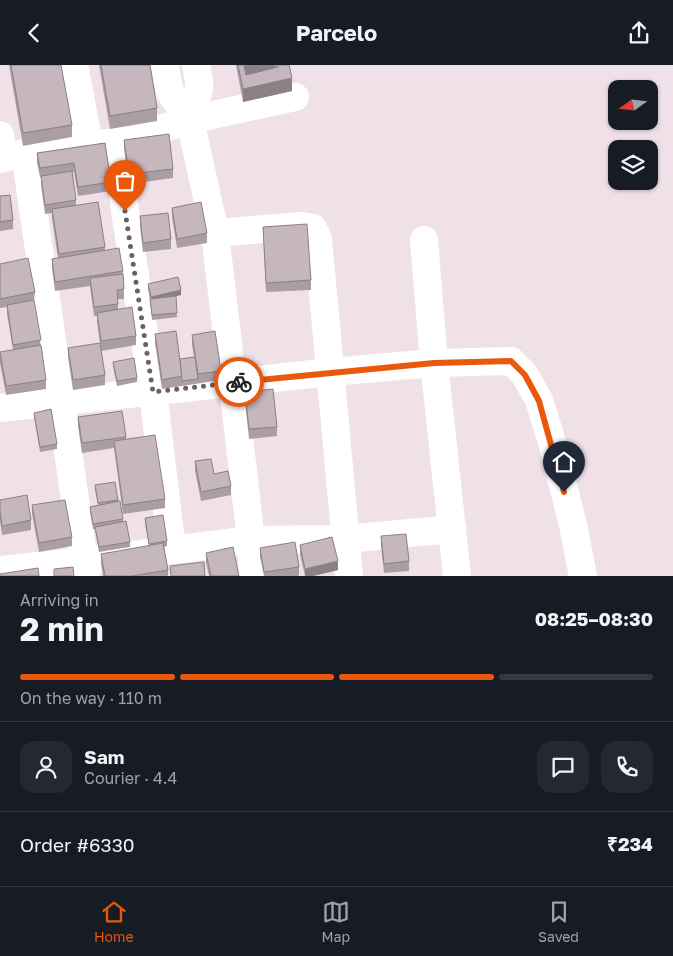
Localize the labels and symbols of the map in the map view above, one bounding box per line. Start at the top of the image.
north arrow [608,80,658,130]
pin [104,160,146,211]
courier [214,357,264,407]
pin [543,441,585,492]

